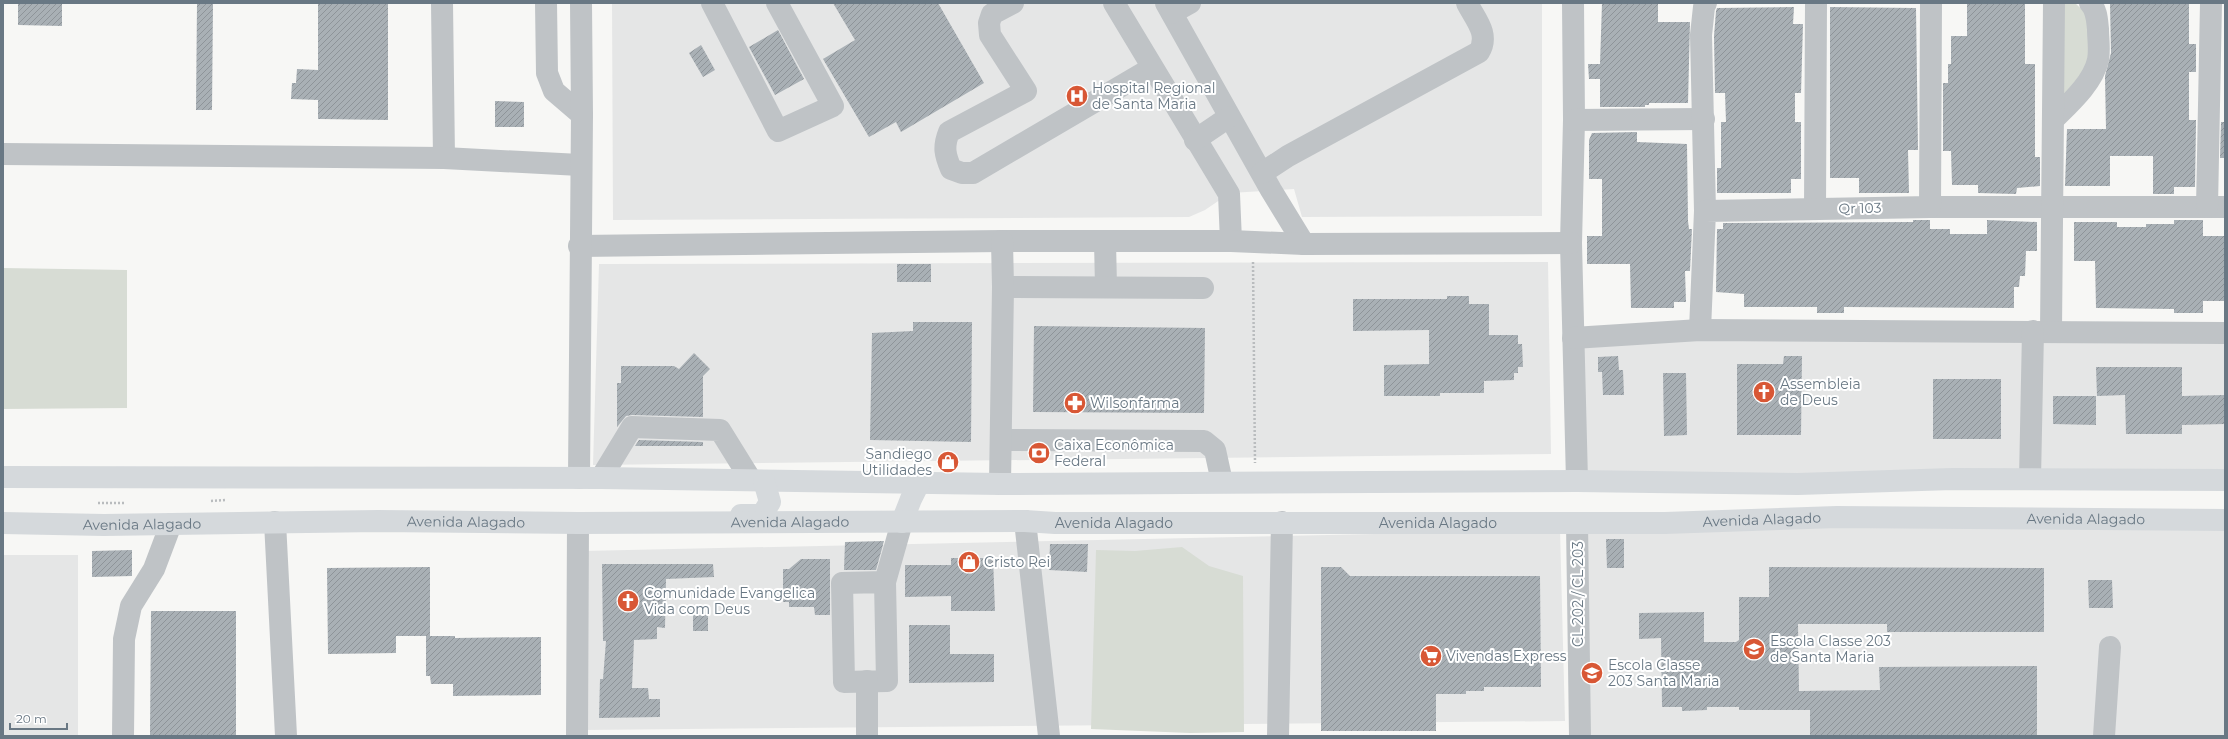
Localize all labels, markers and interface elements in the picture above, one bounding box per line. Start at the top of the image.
place label: Hospital Regional de Santa Maria [1092,79,1215,113]
hospital icon: Hospital Regional de Santa Maria [1064,83,1090,109]
street label: Qr 103 [1838,199,1882,217]
place label: Assembleia de Deus [1780,375,1861,409]
church icon: Assembleia de Deus [1751,379,1777,405]
pharmacy icon: Wilsonfarma [1062,390,1088,416]
place label: Wilsonfarma [1090,394,1179,412]
place label: Caixa Econômica Federal [1054,436,1174,470]
bank icon: Caixa Econômica Federal [1026,440,1052,466]
place label: Sandiego Utilidades [861,445,932,479]
shop icon: Sandiego Utilidades [935,449,961,475]
street label: Avenida Alagado [1702,509,1822,531]
street label: Avenida Alagado [2026,509,2145,528]
street label: Avenida Alagado [407,512,525,531]
street label: Avenida Alagado [731,513,849,531]
street label: Avenida Alagado [1055,514,1173,532]
street label: Avenida Alagado [1379,514,1497,532]
street label: Avenida Alagado [83,515,202,534]
street label: CL 202 / CL 203 [1569,541,1587,647]
shop icon: Cristo Rei [956,549,982,575]
place label: Cristo Rei [984,553,1050,571]
place label: Comunidade Evangelica Vida com Deus [644,584,815,618]
church icon: Comunidade Evangelica Vida com Deus [615,588,641,614]
place label: Escola Classe 203 de Santa Maria [1770,632,1891,666]
school or university icon: Escola Classe 203 de Santa Maria [1741,636,1767,662]
supermarket icon: Vivendas Express [1418,643,1444,669]
place label: Vivendas Express [1446,647,1567,665]
place label: Escola Classe 203 Santa Maria [1608,656,1719,690]
school or university icon: Escola Classe 203 Santa Maria [1579,660,1605,686]
scale bar [10,705,67,731]
text: 20 m [16,711,47,726]

